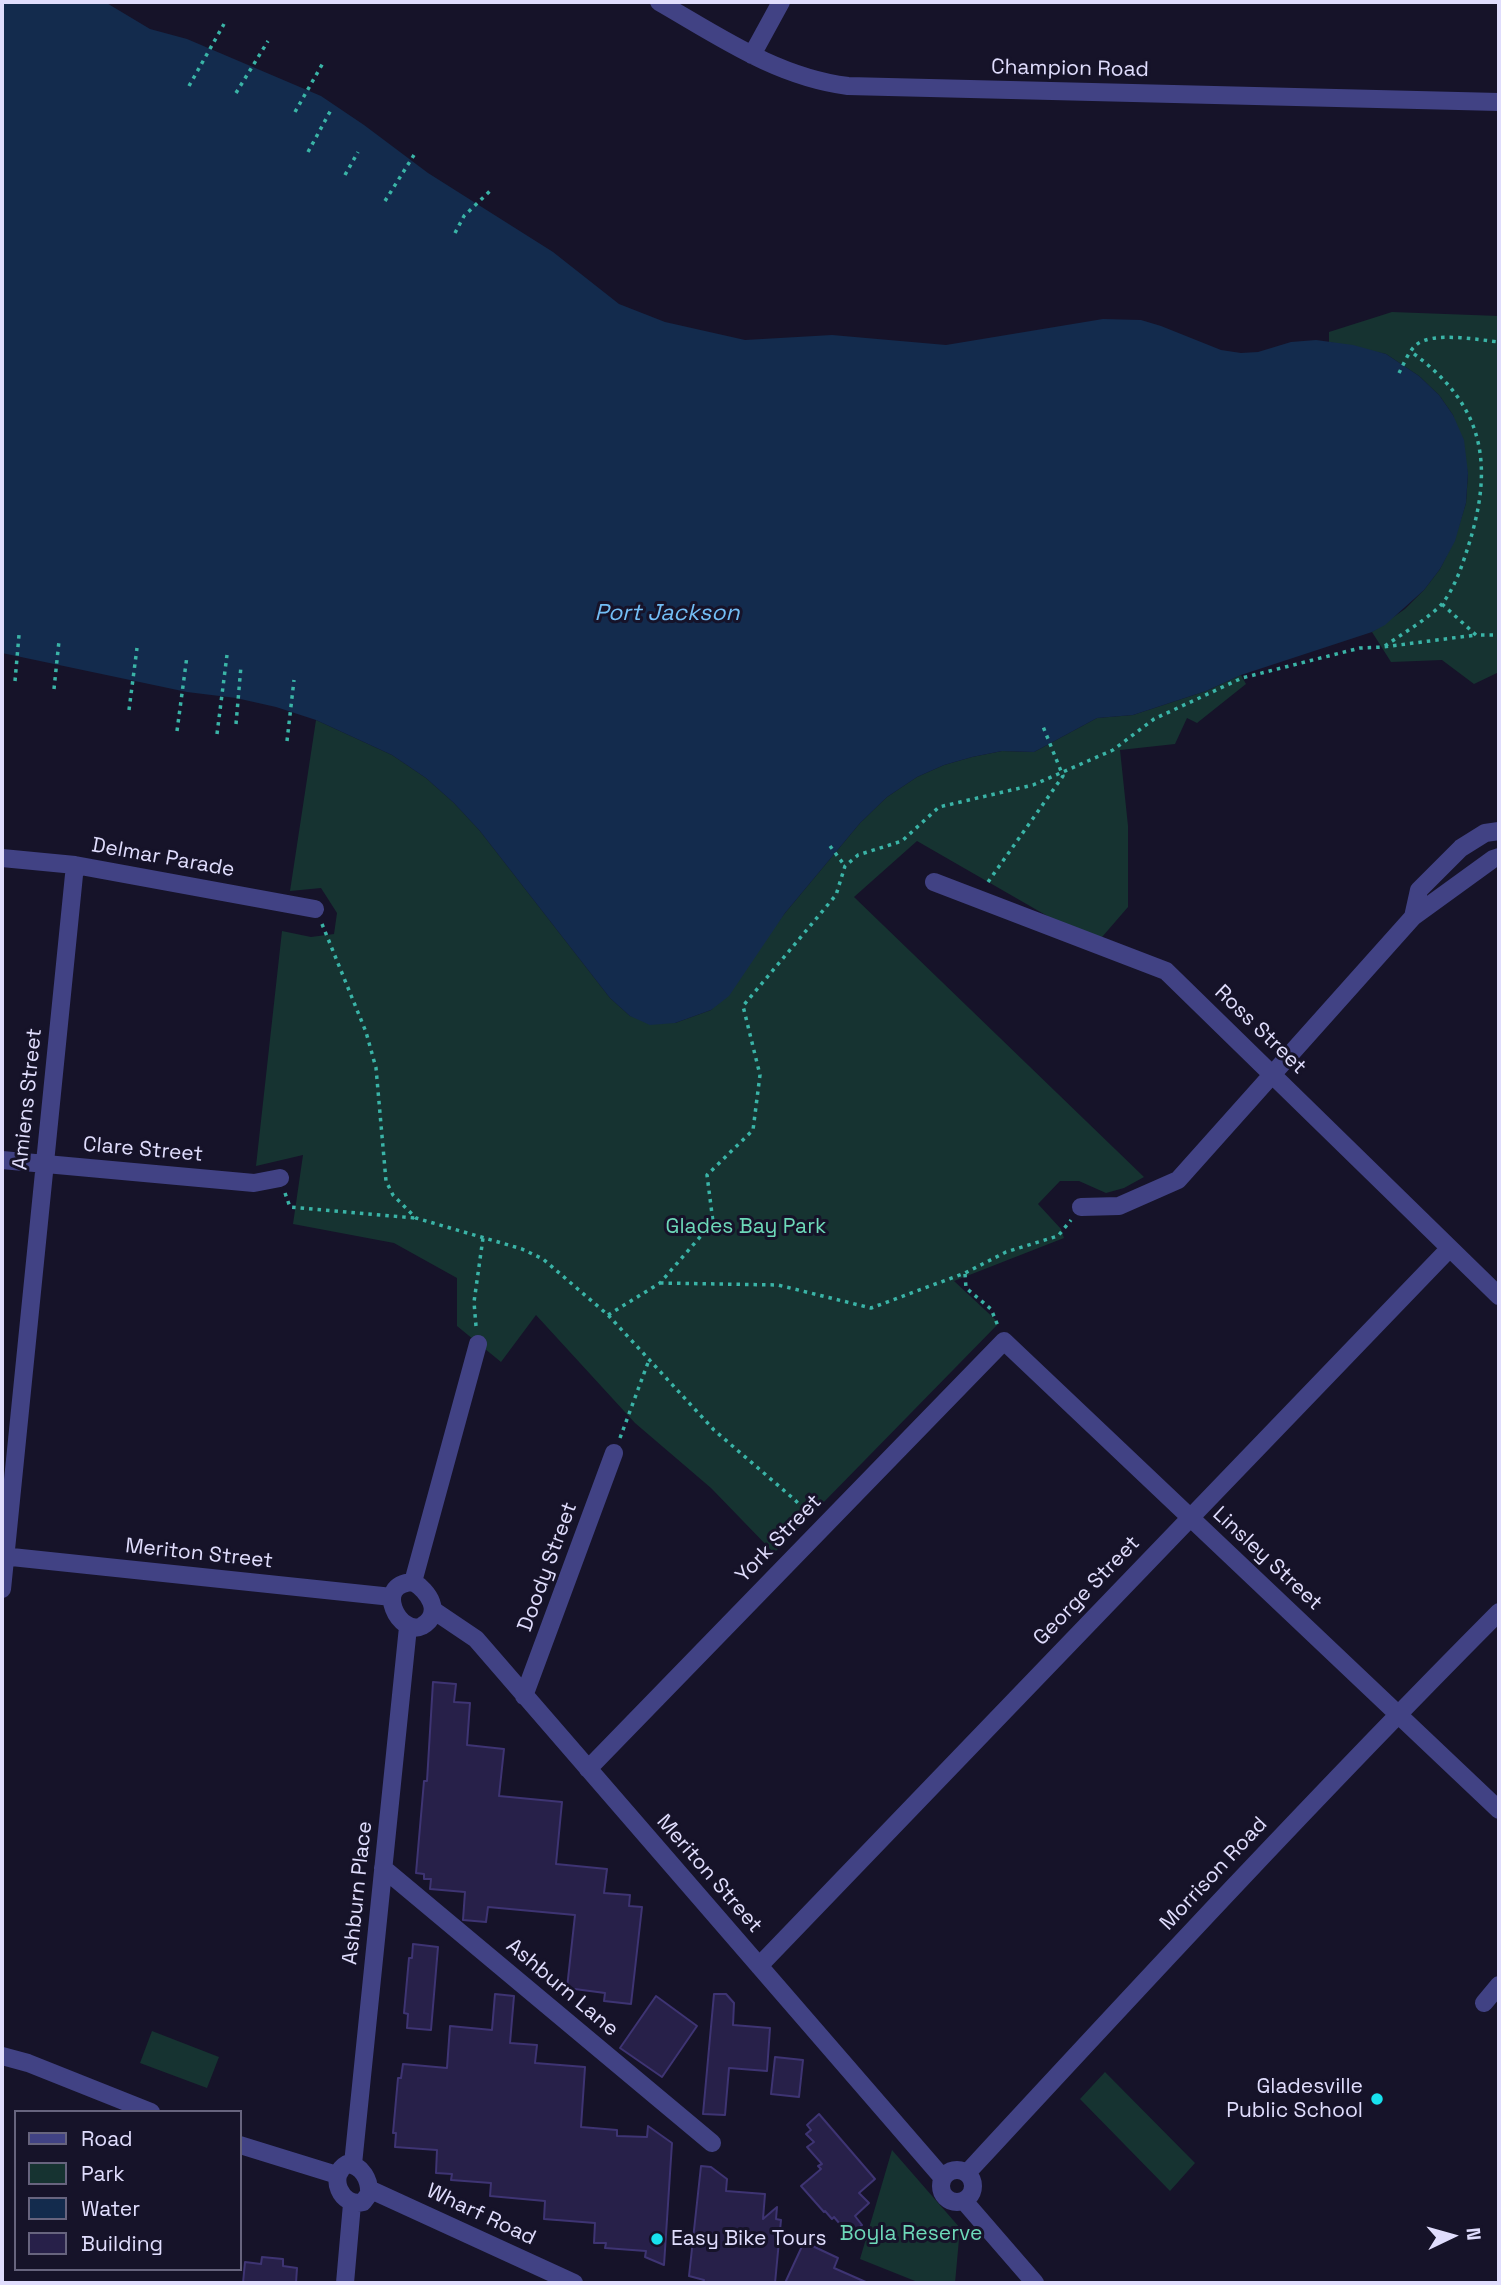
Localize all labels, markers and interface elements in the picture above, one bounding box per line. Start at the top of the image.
street label: Champion Road [991,55,1149,83]
water label: Port Jackson [594,600,740,628]
street label: Delmar Parade [90,833,236,883]
street label: Ross Street [1209,980,1311,1080]
street label: Amiens Street [8,1027,48,1171]
street label: Clare Street [82,1132,204,1168]
park label: Glades Bay Park [666,1214,826,1240]
street label: York Street [731,1490,827,1588]
street label: Doody Street [513,1499,583,1635]
street label: Linsley Street [1207,1502,1327,1616]
street label: George Street [1029,1531,1145,1651]
street label: Meriton Street [124,1534,274,1574]
street label: Meriton Street [651,1810,767,1938]
street label: Morrison Road [1155,1812,1273,1936]
street label: Ashburn Place [338,1820,378,1966]
street label: Ashburn Lane [501,1934,623,2042]
place label: Gladesville Public School [1226,2074,1363,2124]
marker: Gladesville Public School [1369,2091,1385,2107]
legend [14,2110,242,2271]
text: Road [81,2125,133,2152]
text: Park [81,2160,125,2187]
street label: Wharf Road [422,2179,540,2251]
text: Water [81,2195,140,2222]
north arrow [1417,2201,1487,2271]
park label: Boyla Reserve [840,2221,982,2247]
place label: Easy Bike Tours [671,2226,827,2252]
text: N [1460,2227,1486,2242]
text: Building [81,2230,163,2257]
marker: Easy Bike Tours [649,2231,665,2247]

